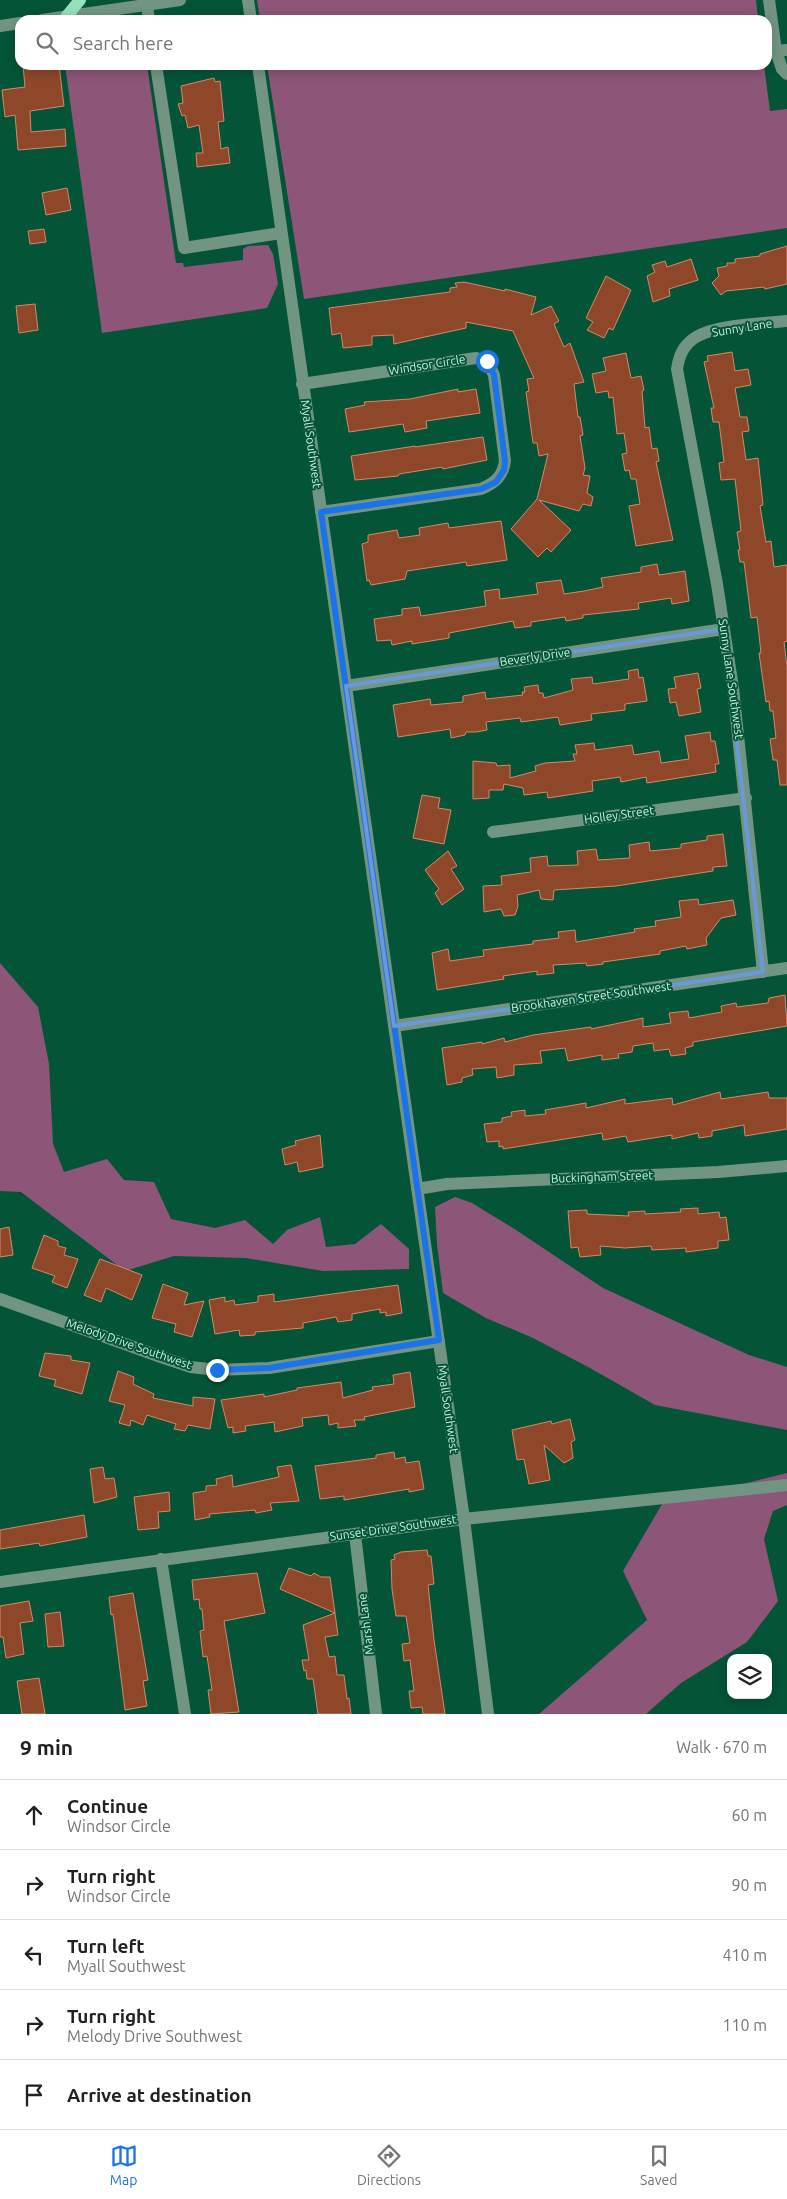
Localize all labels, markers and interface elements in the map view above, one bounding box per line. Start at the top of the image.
search box [15,15,772,70]
icon: search [33,29,61,57]
text: Search here [73,32,173,54]
street label: Sunny Lane [711,316,773,339]
route start [476,350,499,373]
street label: Windsor Circle [387,352,466,377]
street label: Myall Southwest [299,399,324,489]
street label: Sunny Lane Southwest [717,618,746,740]
street label: Beverly Drive [499,645,571,668]
street label: Holley Street [583,803,655,826]
street label: Brookhaven Street Southwest [510,979,672,1014]
street label: Buckingham Street [551,1168,654,1185]
street label: Melody Drive Southwest [65,1316,194,1371]
route end [206,1359,229,1382]
street label: Myall Southwest [436,1364,461,1454]
street label: Sunset Drive Southwest [329,1512,457,1543]
street label: Marsh Lane [355,1593,376,1655]
map controls [727,1654,772,1699]
button: layers [727,1654,772,1699]
text: 9 min [20,1735,73,1759]
text: Walk · 670 m [676,1738,767,1756]
text: Continue [67,1795,148,1817]
icon: ahead [20,1801,48,1829]
text: 60 m [731,1806,767,1824]
text: Windsor Circle [67,1817,171,1835]
text: Turn right [67,1865,155,1887]
icon: right [20,1871,48,1899]
text: 90 m [731,1876,767,1894]
text: Windsor Circle [67,1887,171,1905]
text: Turn left [67,1935,145,1957]
icon: left [20,1941,48,1969]
text: 410 m [722,1946,767,1964]
text: Myall Southwest [67,1957,186,1975]
text: Turn right [67,2005,155,2027]
icon: right [20,2011,48,2039]
text: 110 m [722,2016,767,2034]
text: Melody Drive Southwest [67,2027,242,2045]
icon: arrive [20,2081,48,2109]
text: Arrive at destination [67,2084,252,2106]
tab: Map [110,2142,138,2188]
tab: Directions [357,2142,421,2188]
tab: Saved [640,2142,677,2188]

